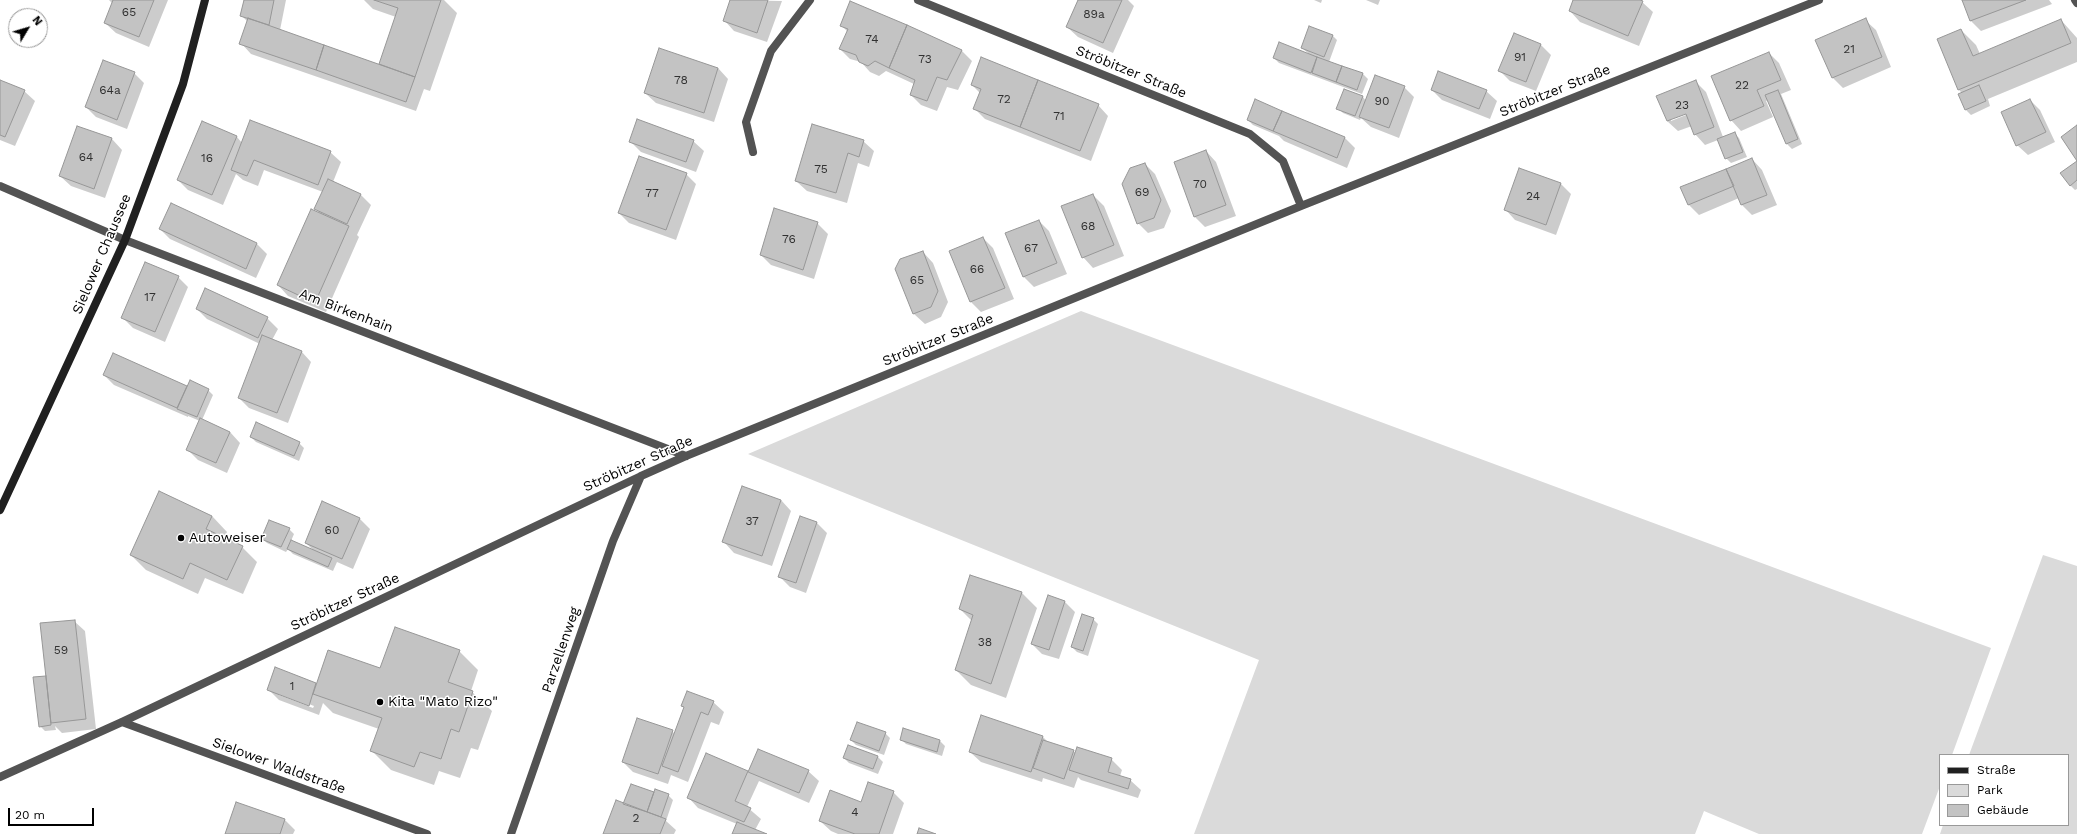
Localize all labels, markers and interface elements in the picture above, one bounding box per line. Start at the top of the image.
house number: 65 [122,5,136,19]
house number: 89a [1083,7,1105,21]
north arrow [8,8,48,48]
text: N [29,14,45,28]
house number: 74 [865,32,879,46]
street label: Ströbitzer Straße [1073,42,1189,102]
house number: 21 [1843,42,1855,56]
house number: 91 [1514,50,1526,64]
house number: 73 [918,52,932,66]
street label: Ströbitzer Straße [1497,61,1613,121]
house number: 78 [674,73,688,87]
house number: 22 [1735,78,1749,92]
house number: 64a [99,83,121,97]
house number: 72 [997,92,1011,106]
house number: 90 [1375,94,1389,108]
house number: 23 [1675,98,1689,112]
house number: 71 [1053,109,1065,123]
house number: 64 [79,150,93,164]
house number: 16 [201,151,213,165]
house number: 75 [814,162,828,176]
house number: 70 [1193,177,1207,191]
house number: 69 [1135,185,1149,199]
house number: 77 [645,186,659,200]
house number: 24 [1526,189,1540,203]
street label: Sielower Chaussee [69,191,135,317]
house number: 68 [1081,219,1095,233]
house number: 76 [782,232,796,246]
house number: 67 [1024,241,1038,255]
house number: 66 [970,262,984,276]
house number: 65 [910,273,924,287]
street label: Am Birkenhain [297,285,395,337]
house number: 17 [144,290,156,304]
street label: Ströbitzer Straße [880,310,996,370]
street label: Ströbitzer Straße [581,432,695,496]
house number: 37 [745,514,759,528]
house number: 60 [325,523,339,537]
place label: Autoweiser [189,530,265,546]
marker: Autoweiser [176,533,186,543]
street label: Ströbitzer Straße [288,569,402,635]
street label: Parzellenweg [538,605,584,695]
house number: 38 [978,635,992,649]
house number: 59 [54,643,68,657]
house number: 1 [290,679,294,693]
place label: Kita "Mato Rizo" [388,694,498,710]
marker: Kita "Mato Rizo" [375,697,385,707]
street label: Sielower Waldstraße [210,734,348,798]
legend [1939,754,2069,826]
text: Straße [1977,763,2016,777]
text: Park [1977,783,2003,797]
scale bar [10,800,96,826]
text: Gebäude [1977,803,2029,817]
house number: 4 [851,805,859,819]
text: 20 m [15,808,45,822]
house number: 2 [633,811,639,825]

